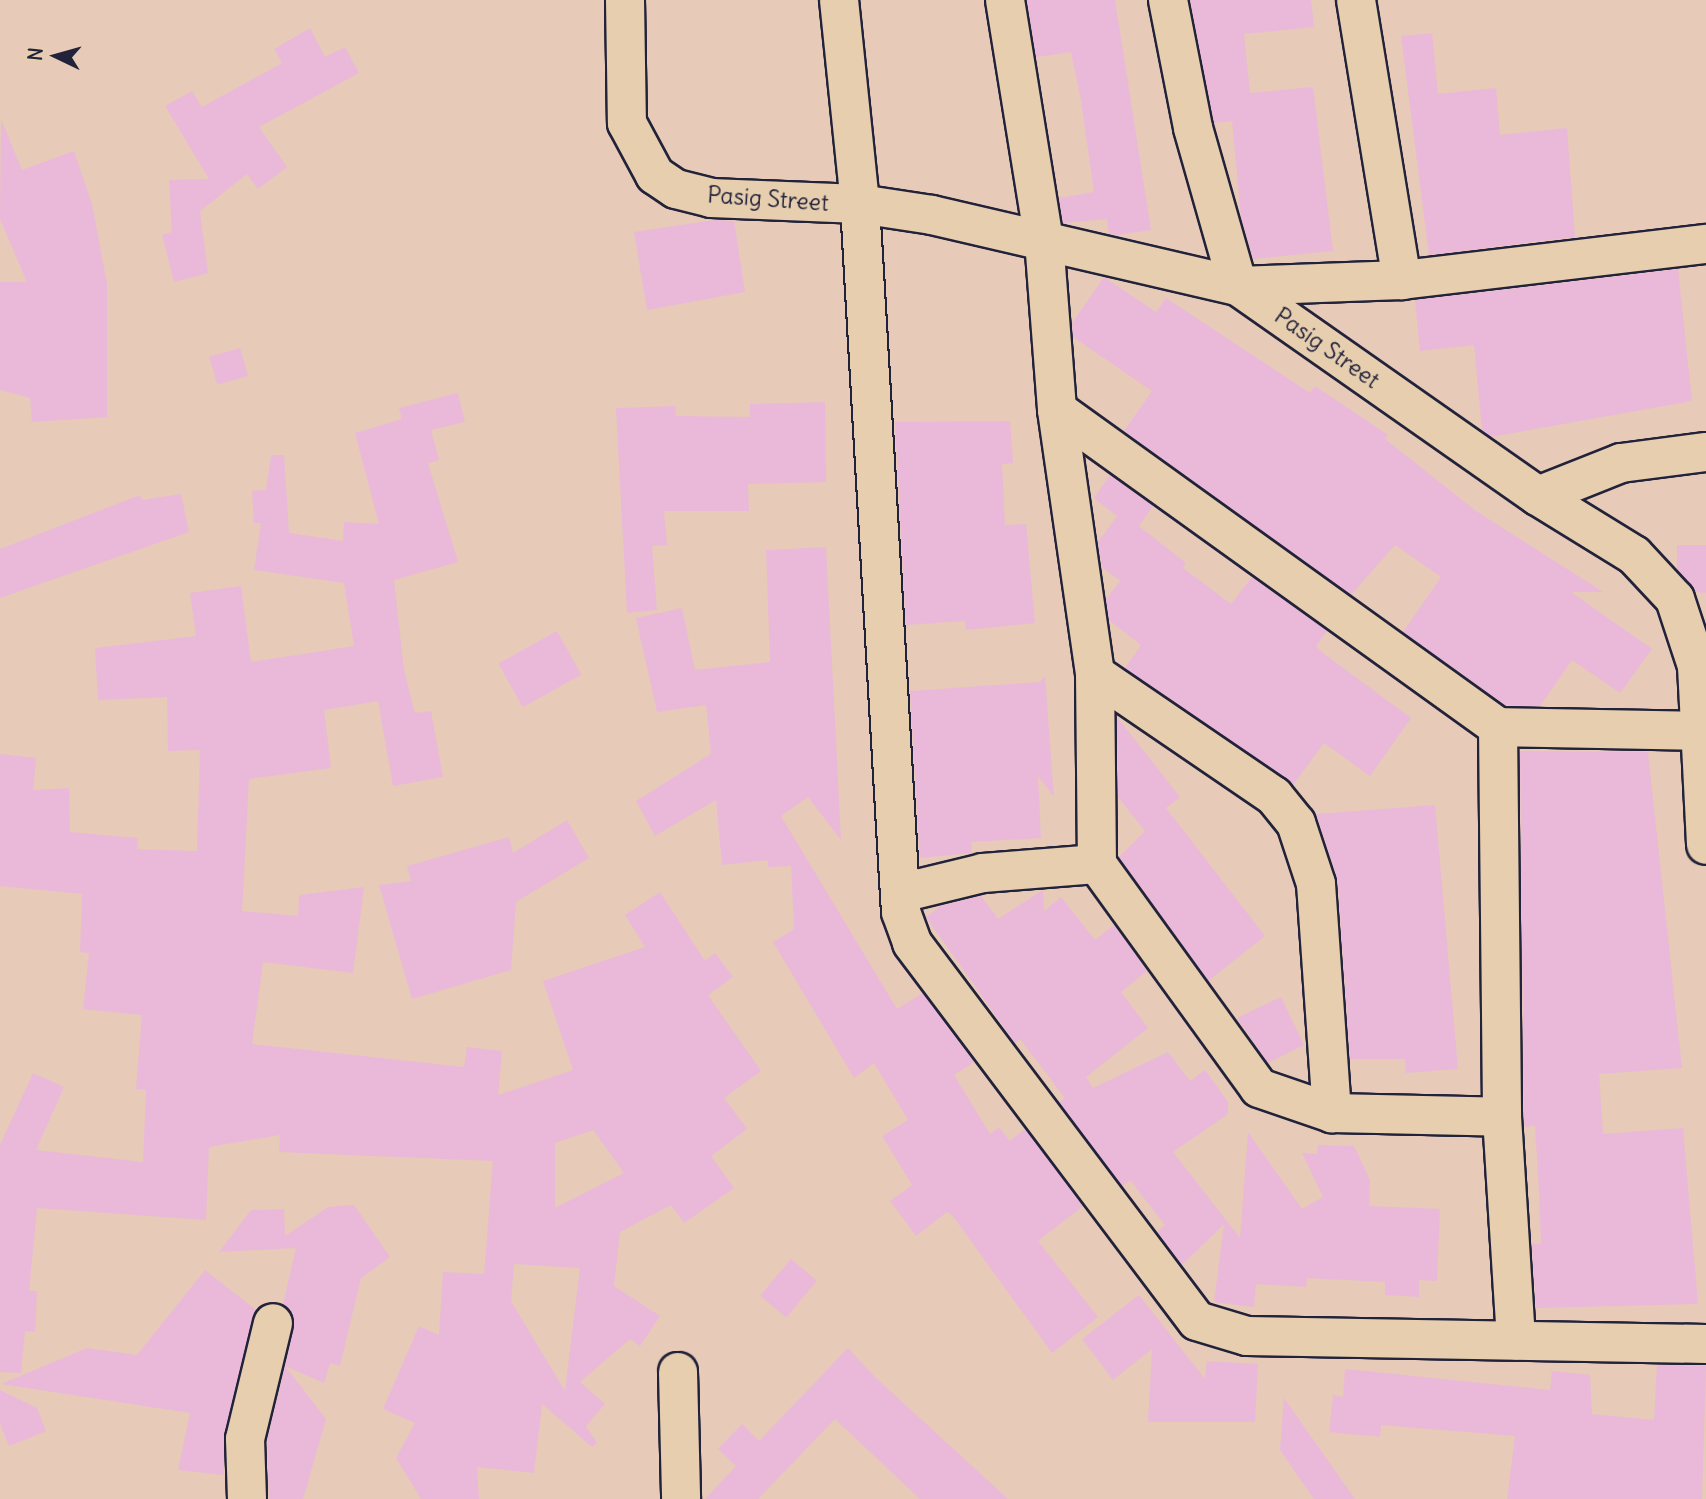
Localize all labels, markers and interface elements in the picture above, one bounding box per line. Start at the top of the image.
north arrow [21,21,91,91]
text: N [23,47,48,62]
street label: Pasig Street [706,181,830,217]
street label: Pasig Street [1269,302,1385,394]

